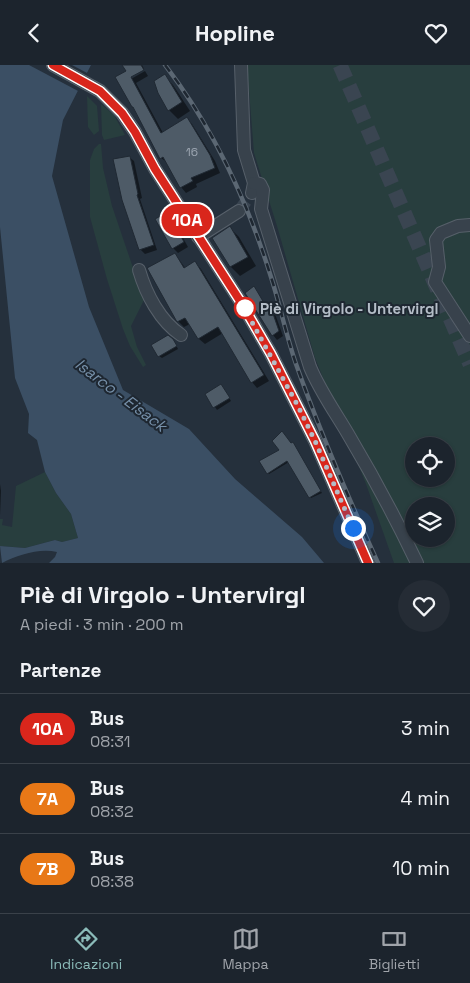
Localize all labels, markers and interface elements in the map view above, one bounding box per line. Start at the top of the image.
icon: back [20,19,48,47]
text: Hopline [195,19,275,47]
icon: heart [422,19,450,47]
house number: 16 [186,144,198,160]
line badge: 10A [158,204,216,236]
text: 10A [171,208,203,231]
marker: Piè di Virgolo - Untervirgl [234,297,256,319]
place label: Piè di Virgolo - Untervirgl [260,299,439,318]
water label: Isarco - Eisack [71,354,173,438]
map controls [405,437,455,547]
button: locate [405,437,455,487]
button: layers [405,497,455,547]
your location [341,516,366,541]
text: Piè di Virgolo - Untervirgl [20,579,306,610]
button: heart [398,580,450,632]
text: A piedi · 3 min · 200 m [20,614,184,635]
text: Partenze [20,658,101,683]
text: Bus [90,706,124,731]
text: 3 min [401,716,450,741]
text: 10A [32,717,63,740]
text: 08:31 [90,731,130,752]
text: Bus [90,776,124,801]
text: 4 min [401,786,450,811]
text: 7A [37,787,58,810]
text: 08:32 [90,801,134,822]
text: Bus [90,846,124,871]
text: 10 min [392,856,450,881]
text: 7B [37,857,58,880]
text: 08:38 [90,871,134,892]
tab: Indicazioni [50,925,122,973]
tab: Mappa [222,925,269,973]
tab: Biglietti [369,925,420,973]

